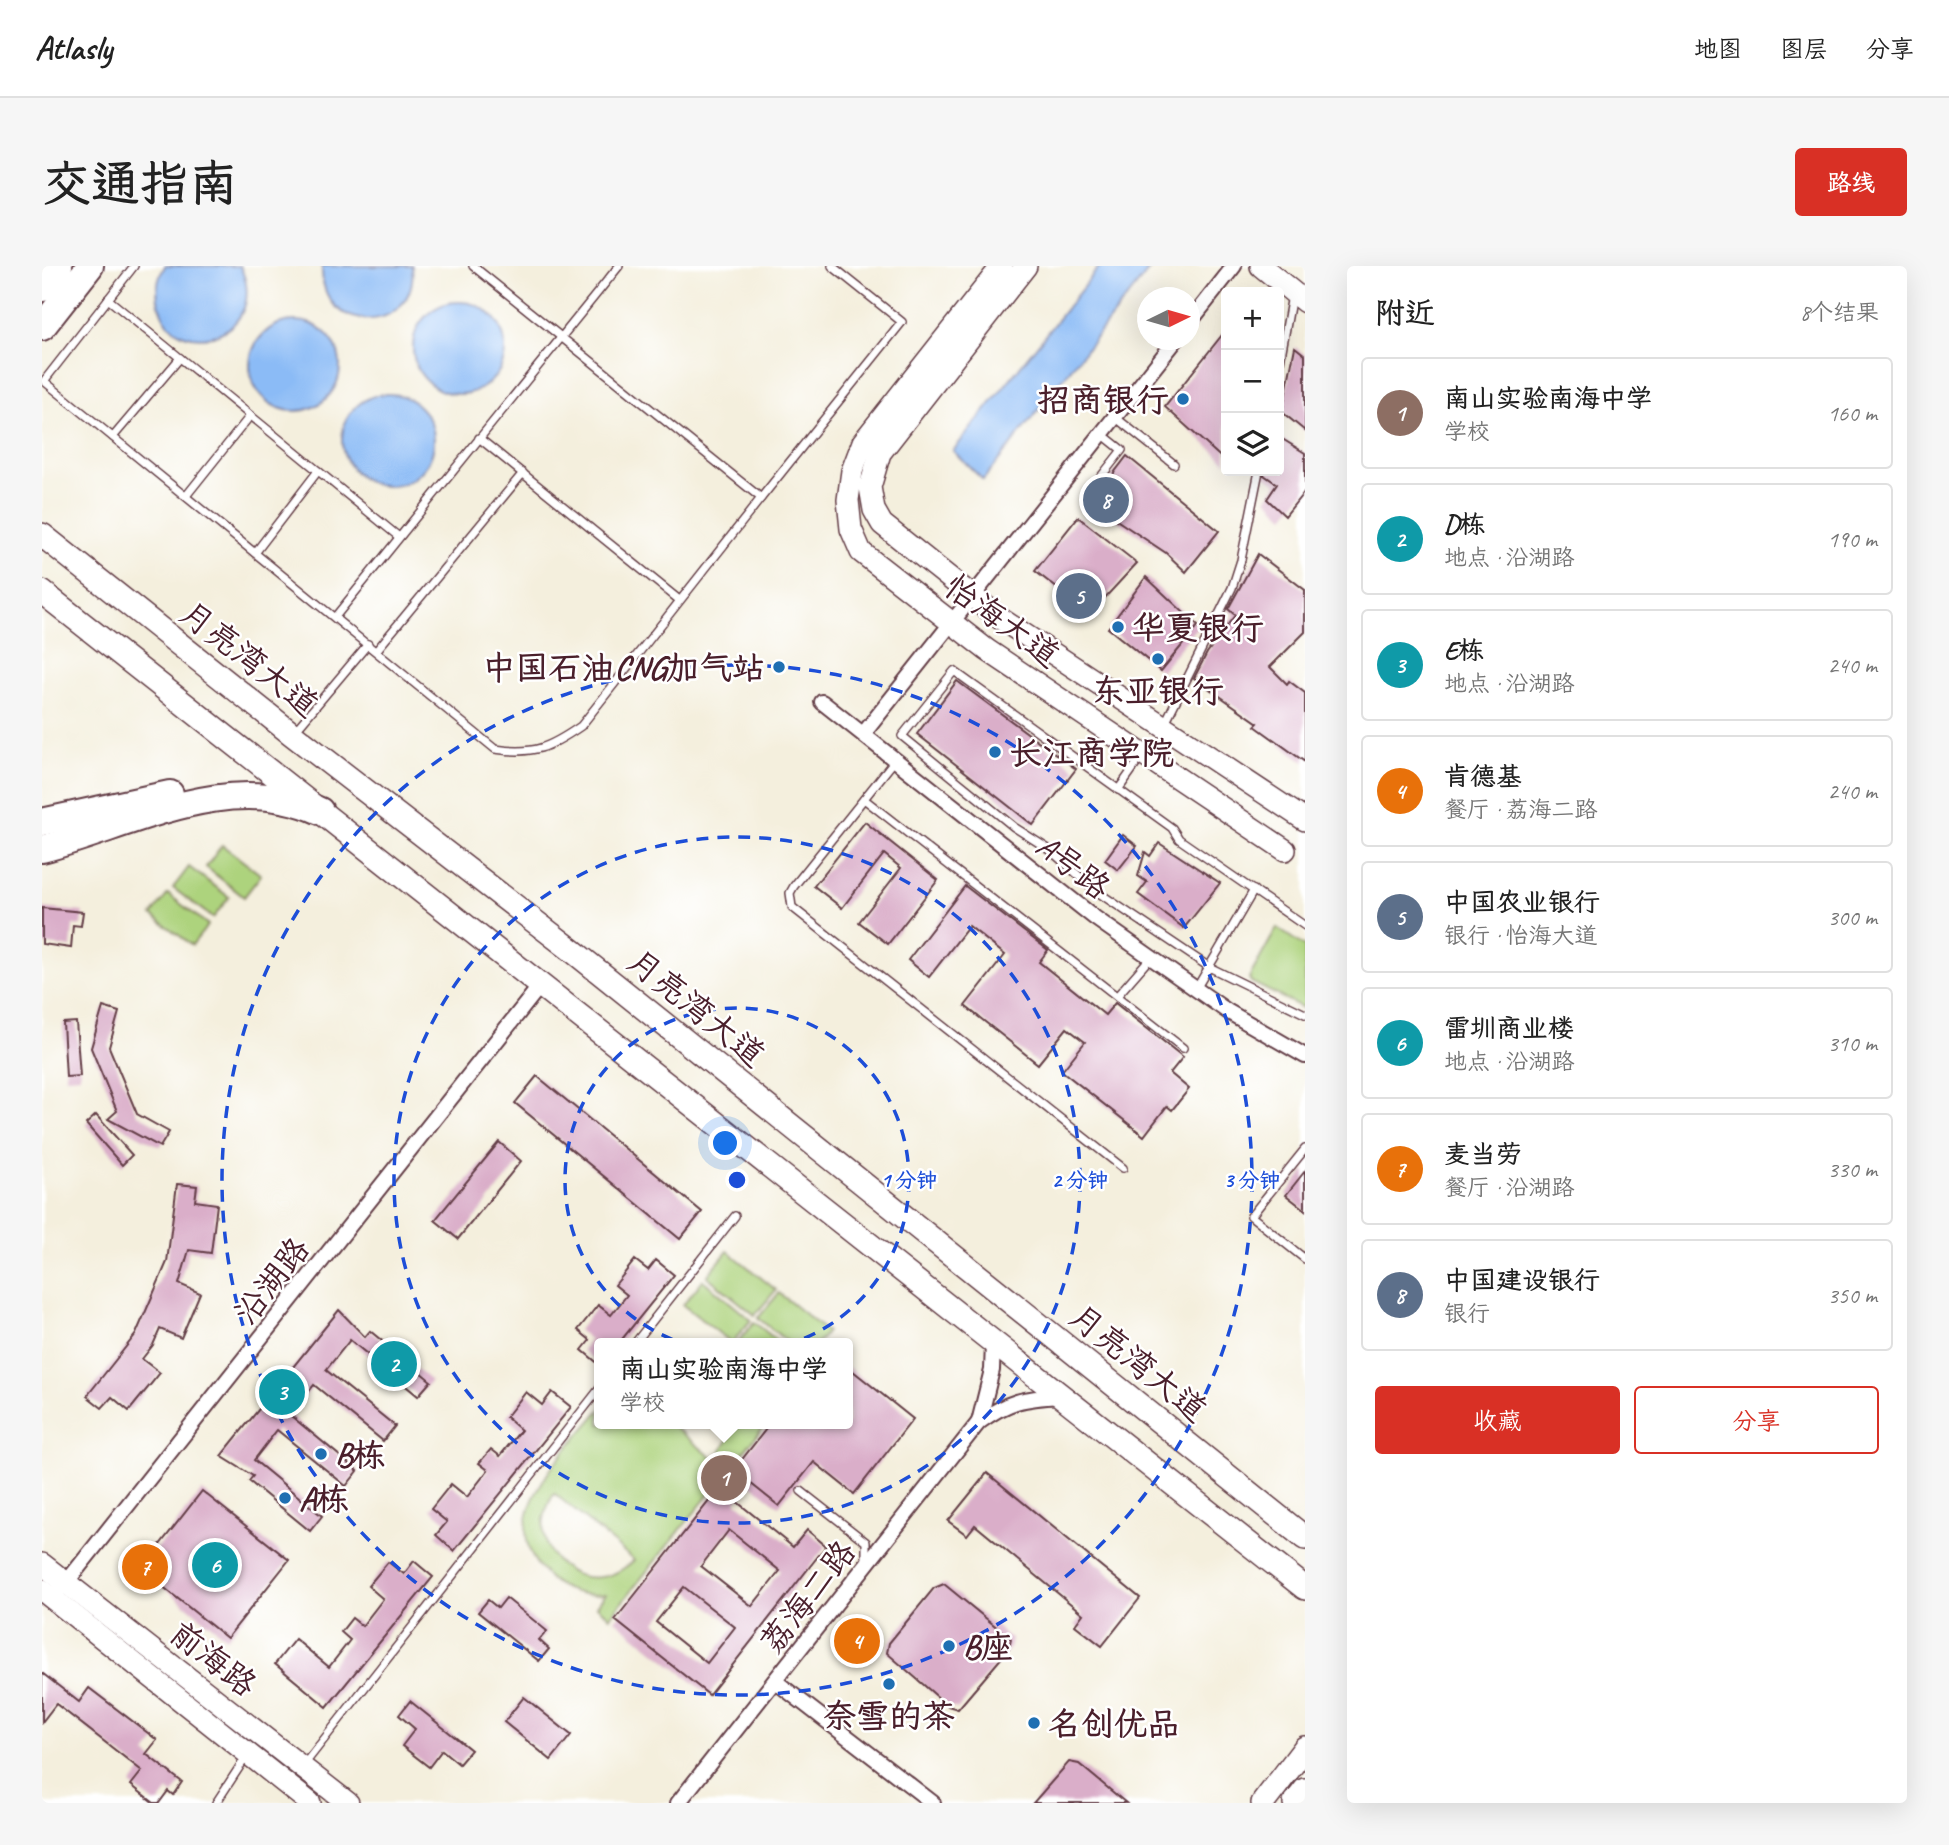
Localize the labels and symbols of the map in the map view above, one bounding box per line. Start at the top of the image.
north arrow [1137,287,1200,350]
place label: 招商银行 [1037,379,1169,421]
marker: 招商银行 [1175,391,1191,407]
pin: 8 [1083,474,1129,526]
street label: 怡海大道 [937,565,1068,677]
pin: 5 [1056,570,1102,622]
street label: 月亮湾大道 [171,591,327,726]
place label: 华夏银行 [1132,607,1264,649]
marker: 华夏银行 [1110,619,1126,635]
place label: 中国石油CNG加气站 [483,647,765,689]
marker: 东亚银行 [1150,651,1166,667]
marker: 中国石油CNG加气站 [771,659,787,675]
place label: 东亚银行 [1092,670,1224,712]
place label: 长江商学院 [1009,732,1174,774]
marker: 长江商学院 [987,744,1003,760]
street label: A号路 [1028,825,1119,909]
street label: 月亮湾大道 [619,940,774,1076]
your location [708,1126,742,1160]
text: 1 分钟 [881,1167,937,1193]
text: 2 分钟 [1052,1167,1108,1193]
text: 3 分钟 [1224,1167,1280,1193]
centre of rings [725,1168,749,1192]
street label: 沿湖路 [225,1229,319,1333]
street label: 月亮湾大道 [1061,1295,1216,1431]
pin: 2 [371,1338,417,1390]
pin: 3 [259,1366,305,1418]
place label: B栋 [335,1434,385,1476]
marker: B栋 [313,1446,329,1462]
pin: 1 [701,1452,747,1504]
place label: A栋 [299,1478,349,1520]
marker: A栋 [277,1490,293,1506]
street label: 荔海二路 [751,1532,865,1662]
pin: 6 [192,1539,238,1591]
pin: 7 [122,1541,168,1593]
street label: 前海路 [161,1612,265,1706]
pin: 4 [834,1615,880,1667]
place label: B座 [963,1626,1013,1668]
marker: B座 [941,1638,957,1654]
marker: 奈雪的茶 [881,1676,897,1692]
place label: 奈雪的茶 [823,1695,955,1737]
place label: 名创优品 [1048,1703,1180,1745]
marker: 名创优品 [1026,1715,1042,1731]

